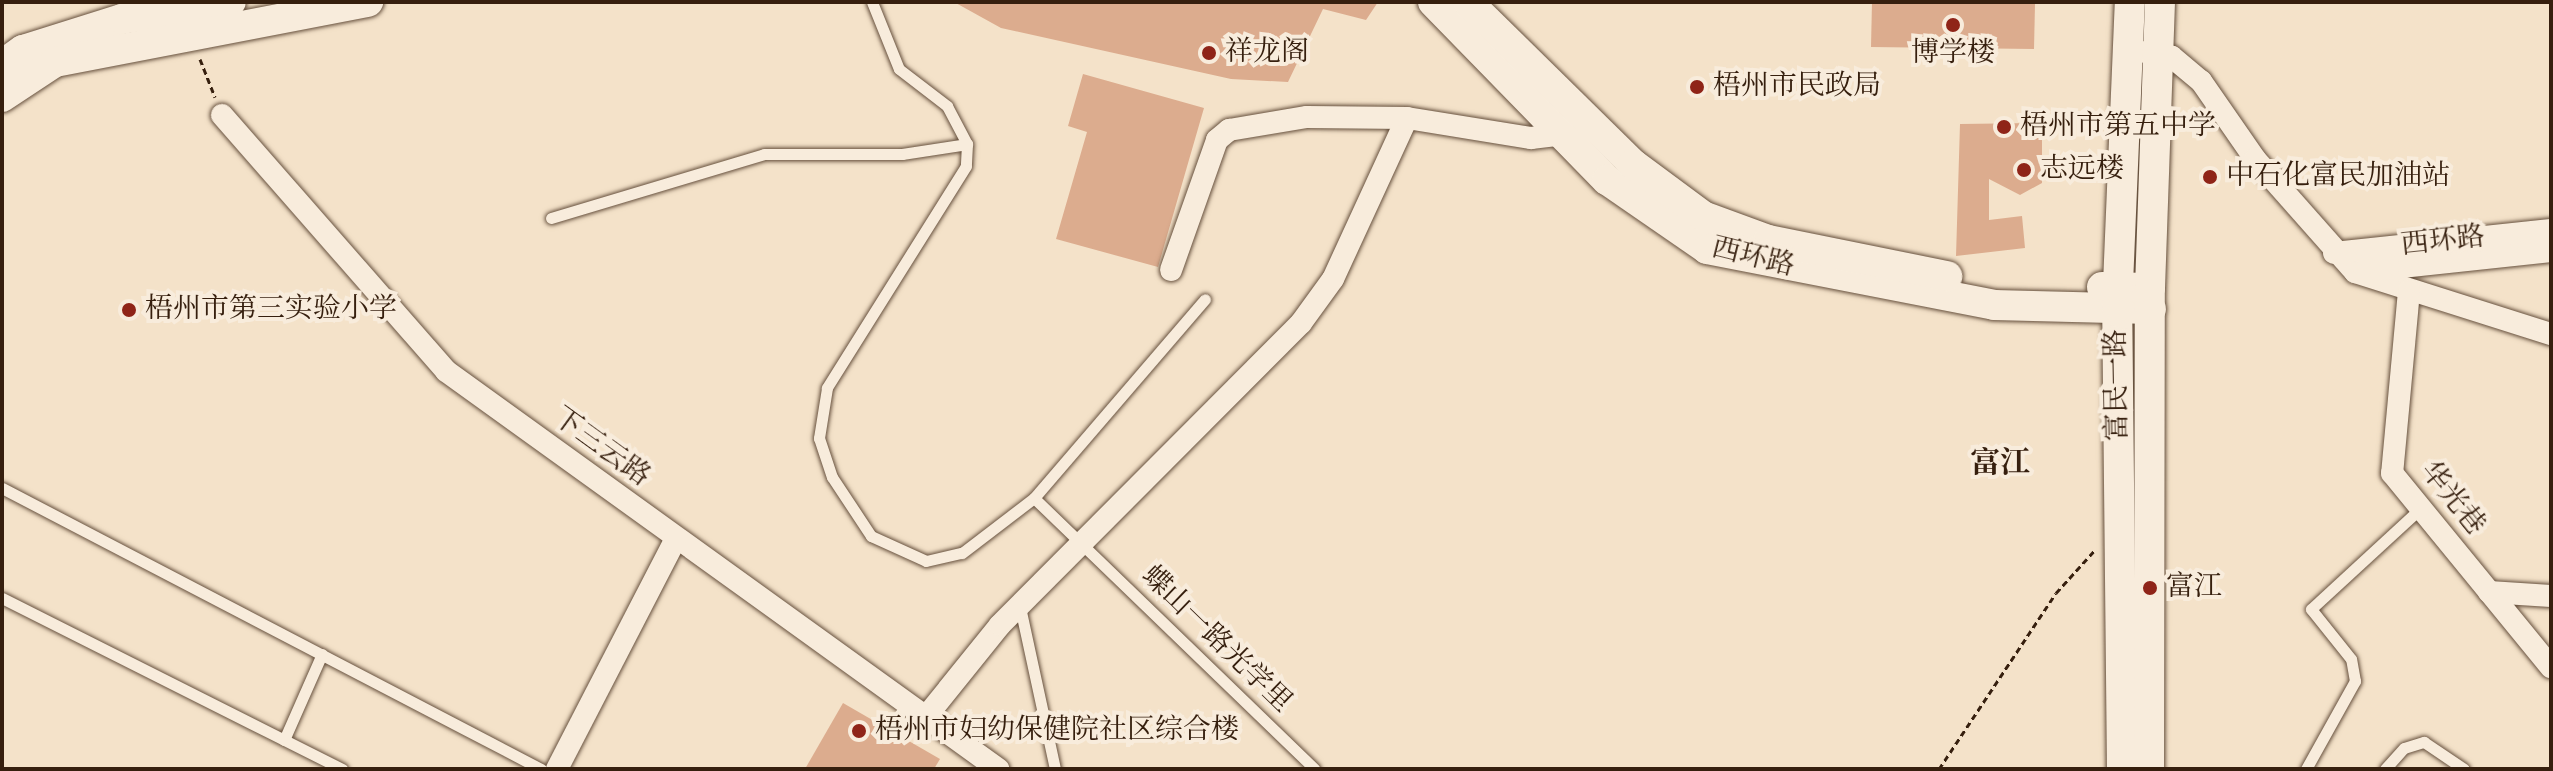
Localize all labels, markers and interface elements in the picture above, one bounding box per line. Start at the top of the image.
marker: 博学楼 [1944,16,1962,34]
place label: 祥龙阁 [1225,36,1309,70]
place label: 博学楼 [1911,37,1995,71]
marker: 祥龙阁 [1200,44,1218,62]
place label: 梧州市民政局 [1713,70,1881,104]
marker: 梧州市民政局 [1688,78,1706,96]
place label: 梧州市第五中学 [2020,110,2216,144]
marker: 梧州市第五中学 [1995,118,2013,136]
place label: 志远楼 [2040,153,2124,187]
place label: 中石化富民加油站 [2226,160,2450,194]
marker: 志远楼 [2015,161,2033,179]
marker: 中石化富民加油站 [2201,168,2219,186]
street label: 西环路 [2399,221,2487,263]
street label: 西环路 [1708,232,1798,284]
place label: 梧州市第三实验小学 [145,293,397,327]
marker: 梧州市第三实验小学 [120,301,138,319]
street label: 富民一路 [2100,329,2136,441]
street label: 下三云路 [546,401,656,495]
district label: 富江 [1970,446,2030,482]
street label: 华光巷 [2413,456,2491,542]
street label: 蝶山一路光学里 [1134,560,1298,720]
place label: 富江 [2166,571,2222,605]
marker: 富江 [2141,579,2159,597]
place label: 梧州市妇幼保健院社区综合楼 [875,714,1239,748]
marker: 梧州市妇幼保健院社区综合楼 [850,722,868,740]

